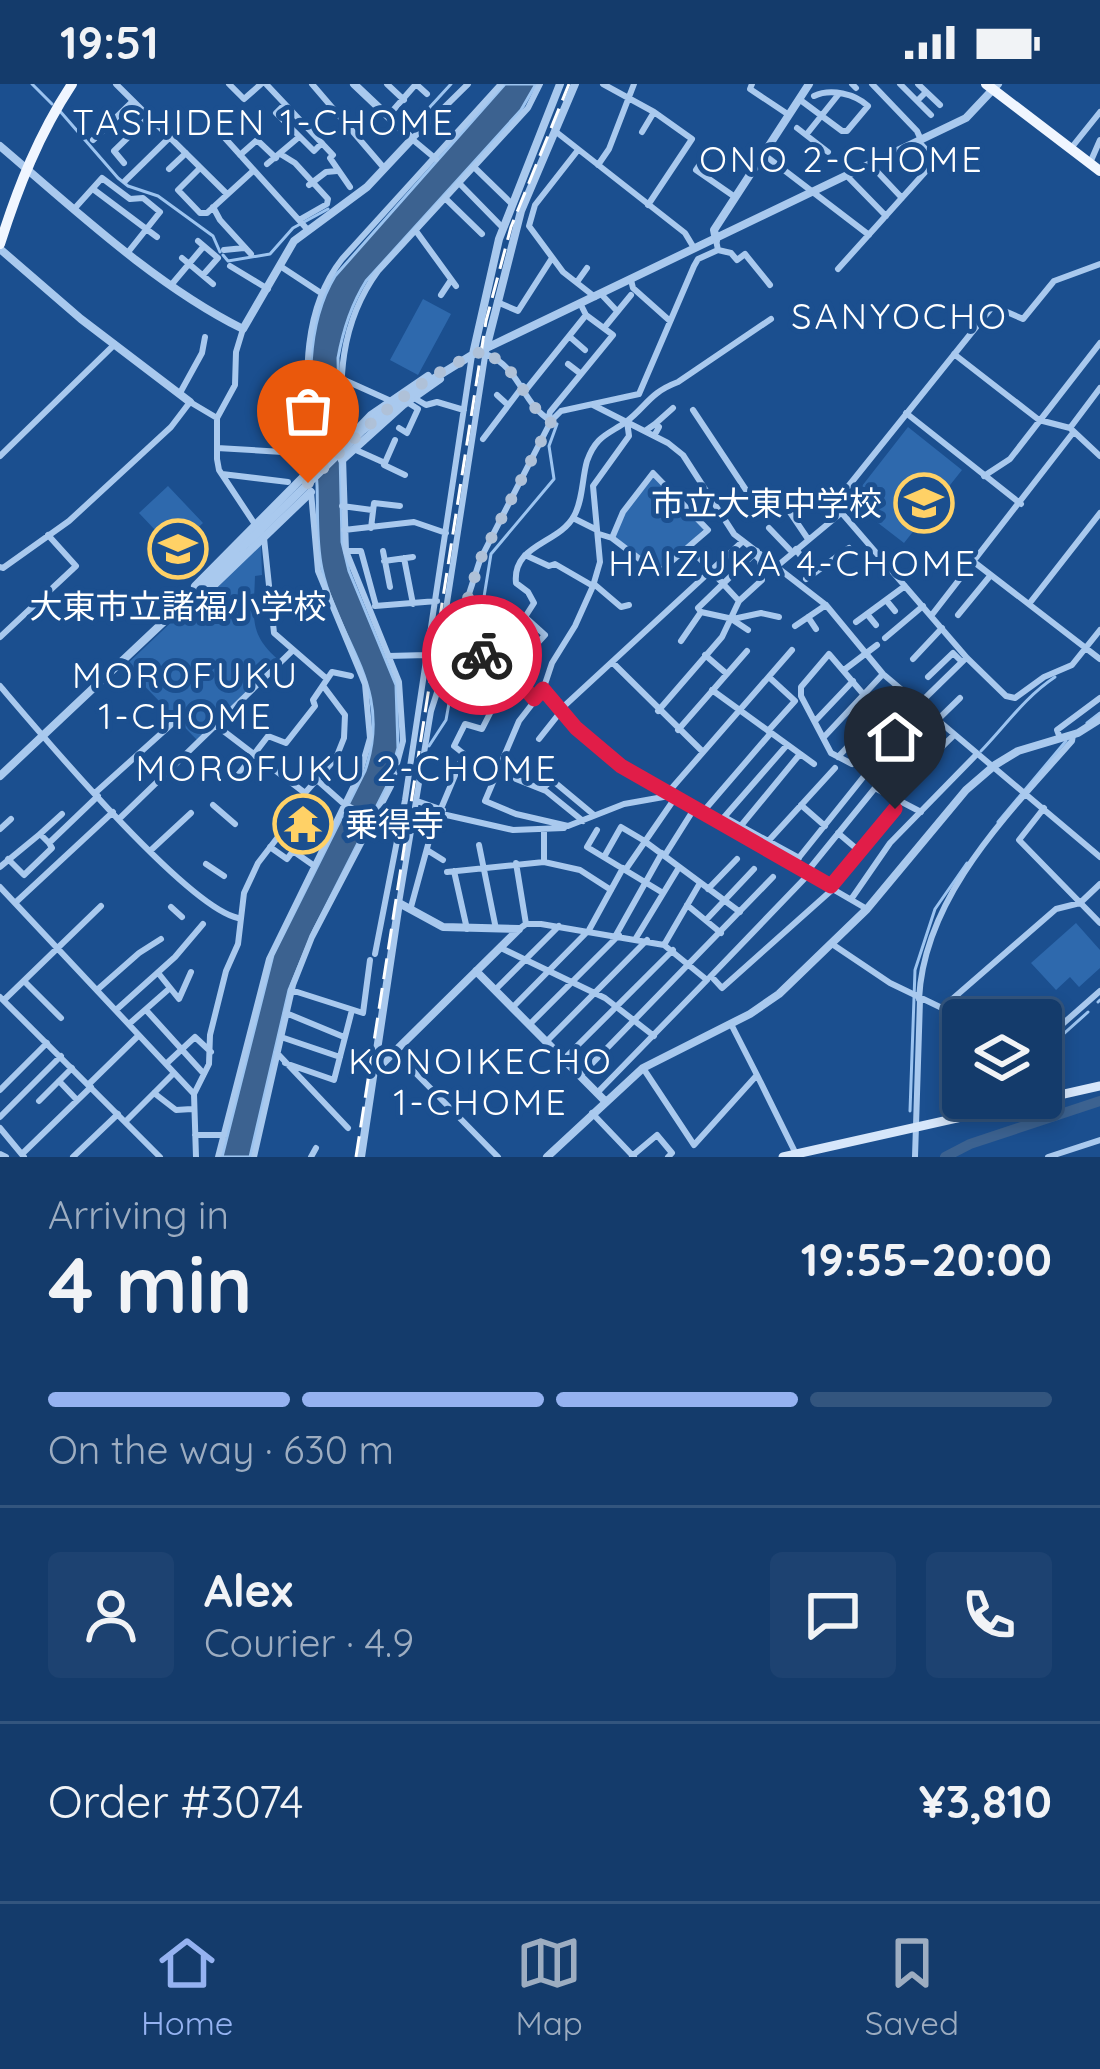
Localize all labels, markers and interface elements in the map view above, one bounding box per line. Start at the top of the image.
text: 19:51 [60,14,159,70]
district label: TASHIDEN 1-CHOME [72,99,456,144]
district label: ONO 2-CHOME [699,136,985,181]
district label: SANYOCHO [791,293,1009,338]
pin [257,360,359,483]
icon: bag [275,378,341,444]
school or university icon: 市立大東中学校 [893,472,955,534]
place label: 市立大東中学校 [651,482,882,523]
school or university icon: 大東市立諸福小学校 [147,518,209,580]
district label: HAIZUKA 4-CHOME [608,540,978,585]
place label: 大東市立諸福小学校 [30,585,327,626]
courier [422,595,542,715]
icon: bike [449,622,515,688]
district label: MOROFUKU 1-CHOME [72,652,300,738]
pin [844,686,946,809]
icon: home [862,704,928,770]
district label: MOROFUKU 2-CHOME [135,745,559,790]
temple icon: 乗得寺 [272,793,334,855]
place label: 乗得寺 [345,803,444,844]
map controls [942,999,1062,1119]
button: layers [942,999,1062,1119]
district label: KONOIKECHO 1-CHOME [348,1038,614,1124]
text: Arriving in [48,1190,229,1239]
text: 19:55–20:00 [801,1231,1052,1287]
text: 4 min [48,1235,253,1333]
text: On the way · 630 m [48,1425,394,1474]
button: person [48,1552,174,1678]
button: chat [770,1552,896,1678]
button: phone [926,1552,1052,1678]
text: Alex [204,1562,293,1618]
text: Courier · 4.9 [204,1618,414,1667]
text: Order #3074 [48,1773,303,1829]
text: ¥3,810 [919,1773,1052,1829]
tab: Home [141,1930,233,2043]
tab: Map [516,1930,583,2043]
tab: Saved [865,1930,959,2043]

